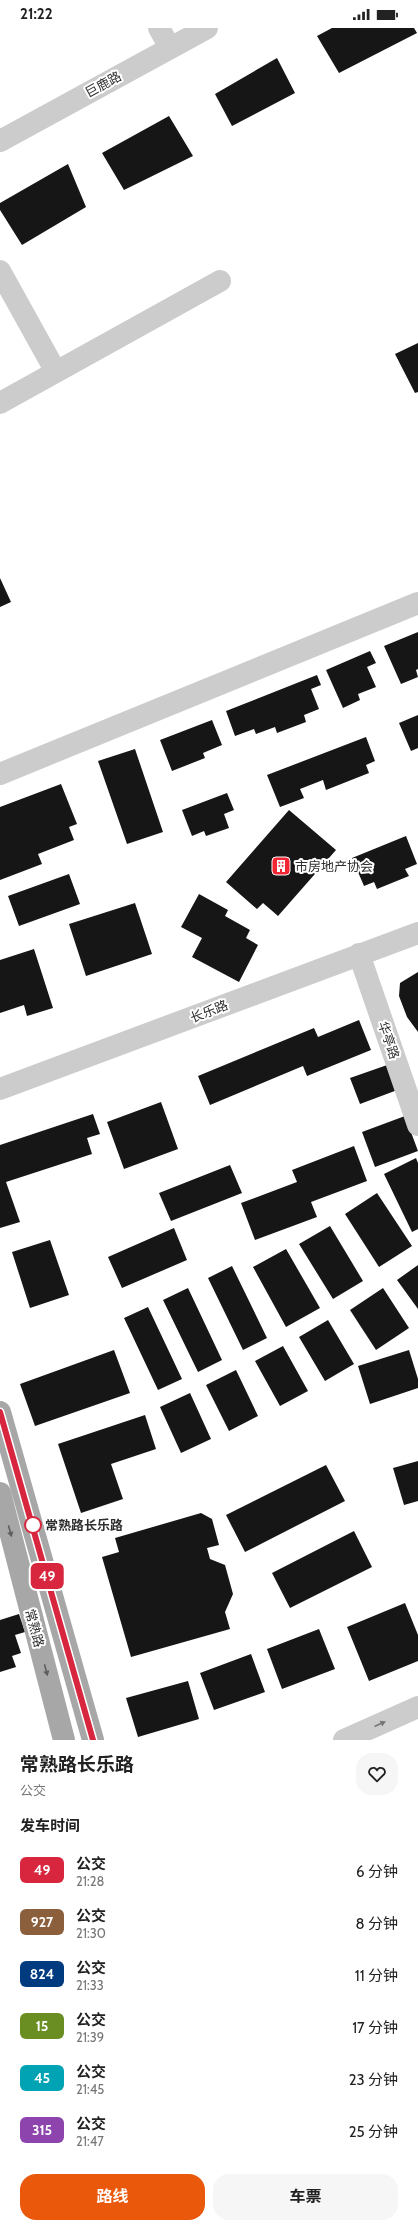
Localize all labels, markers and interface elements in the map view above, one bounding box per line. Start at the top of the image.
text: 21:22 [20,5,53,23]
street label: 巨鹿路 [82,68,124,100]
building icon: 市房地产协会 [270,855,292,877]
place label: 市房地产协会 [295,858,373,874]
street label: 长乐路 [188,997,230,1025]
street label: 华亭路 [375,1019,403,1061]
marker: 常熟路长乐路 [24,1516,42,1534]
place label: 常熟路长乐路 [45,1517,123,1533]
one-way arrow [7,1525,13,1537]
line badge: 49 [29,1563,65,1589]
text: 49 [39,1567,55,1585]
street label: 常熟路 [22,1607,48,1649]
one-way arrow [43,1665,49,1677]
one-way arrow [374,1721,385,1727]
text: 常熟路长乐路 [20,1753,134,1776]
button: heart [356,1753,398,1795]
text: 公交 [20,1782,46,1798]
text: 发车时间 [20,1817,80,1835]
text: 公交 [76,1855,106,1873]
text: 49 [34,1861,50,1879]
text: 6 分钟 [356,1863,398,1881]
text: 21:28 [76,1873,104,1889]
text: 公交 [76,1907,106,1925]
text: 927 [31,1913,53,1931]
text: 8 分钟 [356,1915,398,1933]
text: 21:30 [76,1925,106,1941]
text: 公交 [76,1959,106,1977]
text: 824 [30,1965,54,1983]
text: 11 分钟 [355,1967,398,1985]
text: 21:33 [76,1977,104,1993]
text: 公交 [76,2011,106,2029]
text: 15 [36,2017,48,2035]
text: 17 分钟 [352,2019,398,2037]
text: 21:39 [76,2029,104,2045]
text: 公交 [76,2063,106,2081]
text: 45 [34,2069,50,2087]
text: 23 分钟 [349,2071,398,2089]
text: 21:45 [76,2081,104,2097]
text: 公交 [76,2115,106,2133]
text: 315 [32,2121,52,2139]
text: 25 分钟 [349,2123,398,2141]
text: 21:47 [76,2133,104,2149]
button: 路线 [20,2174,205,2220]
button: 车票 [213,2174,398,2220]

